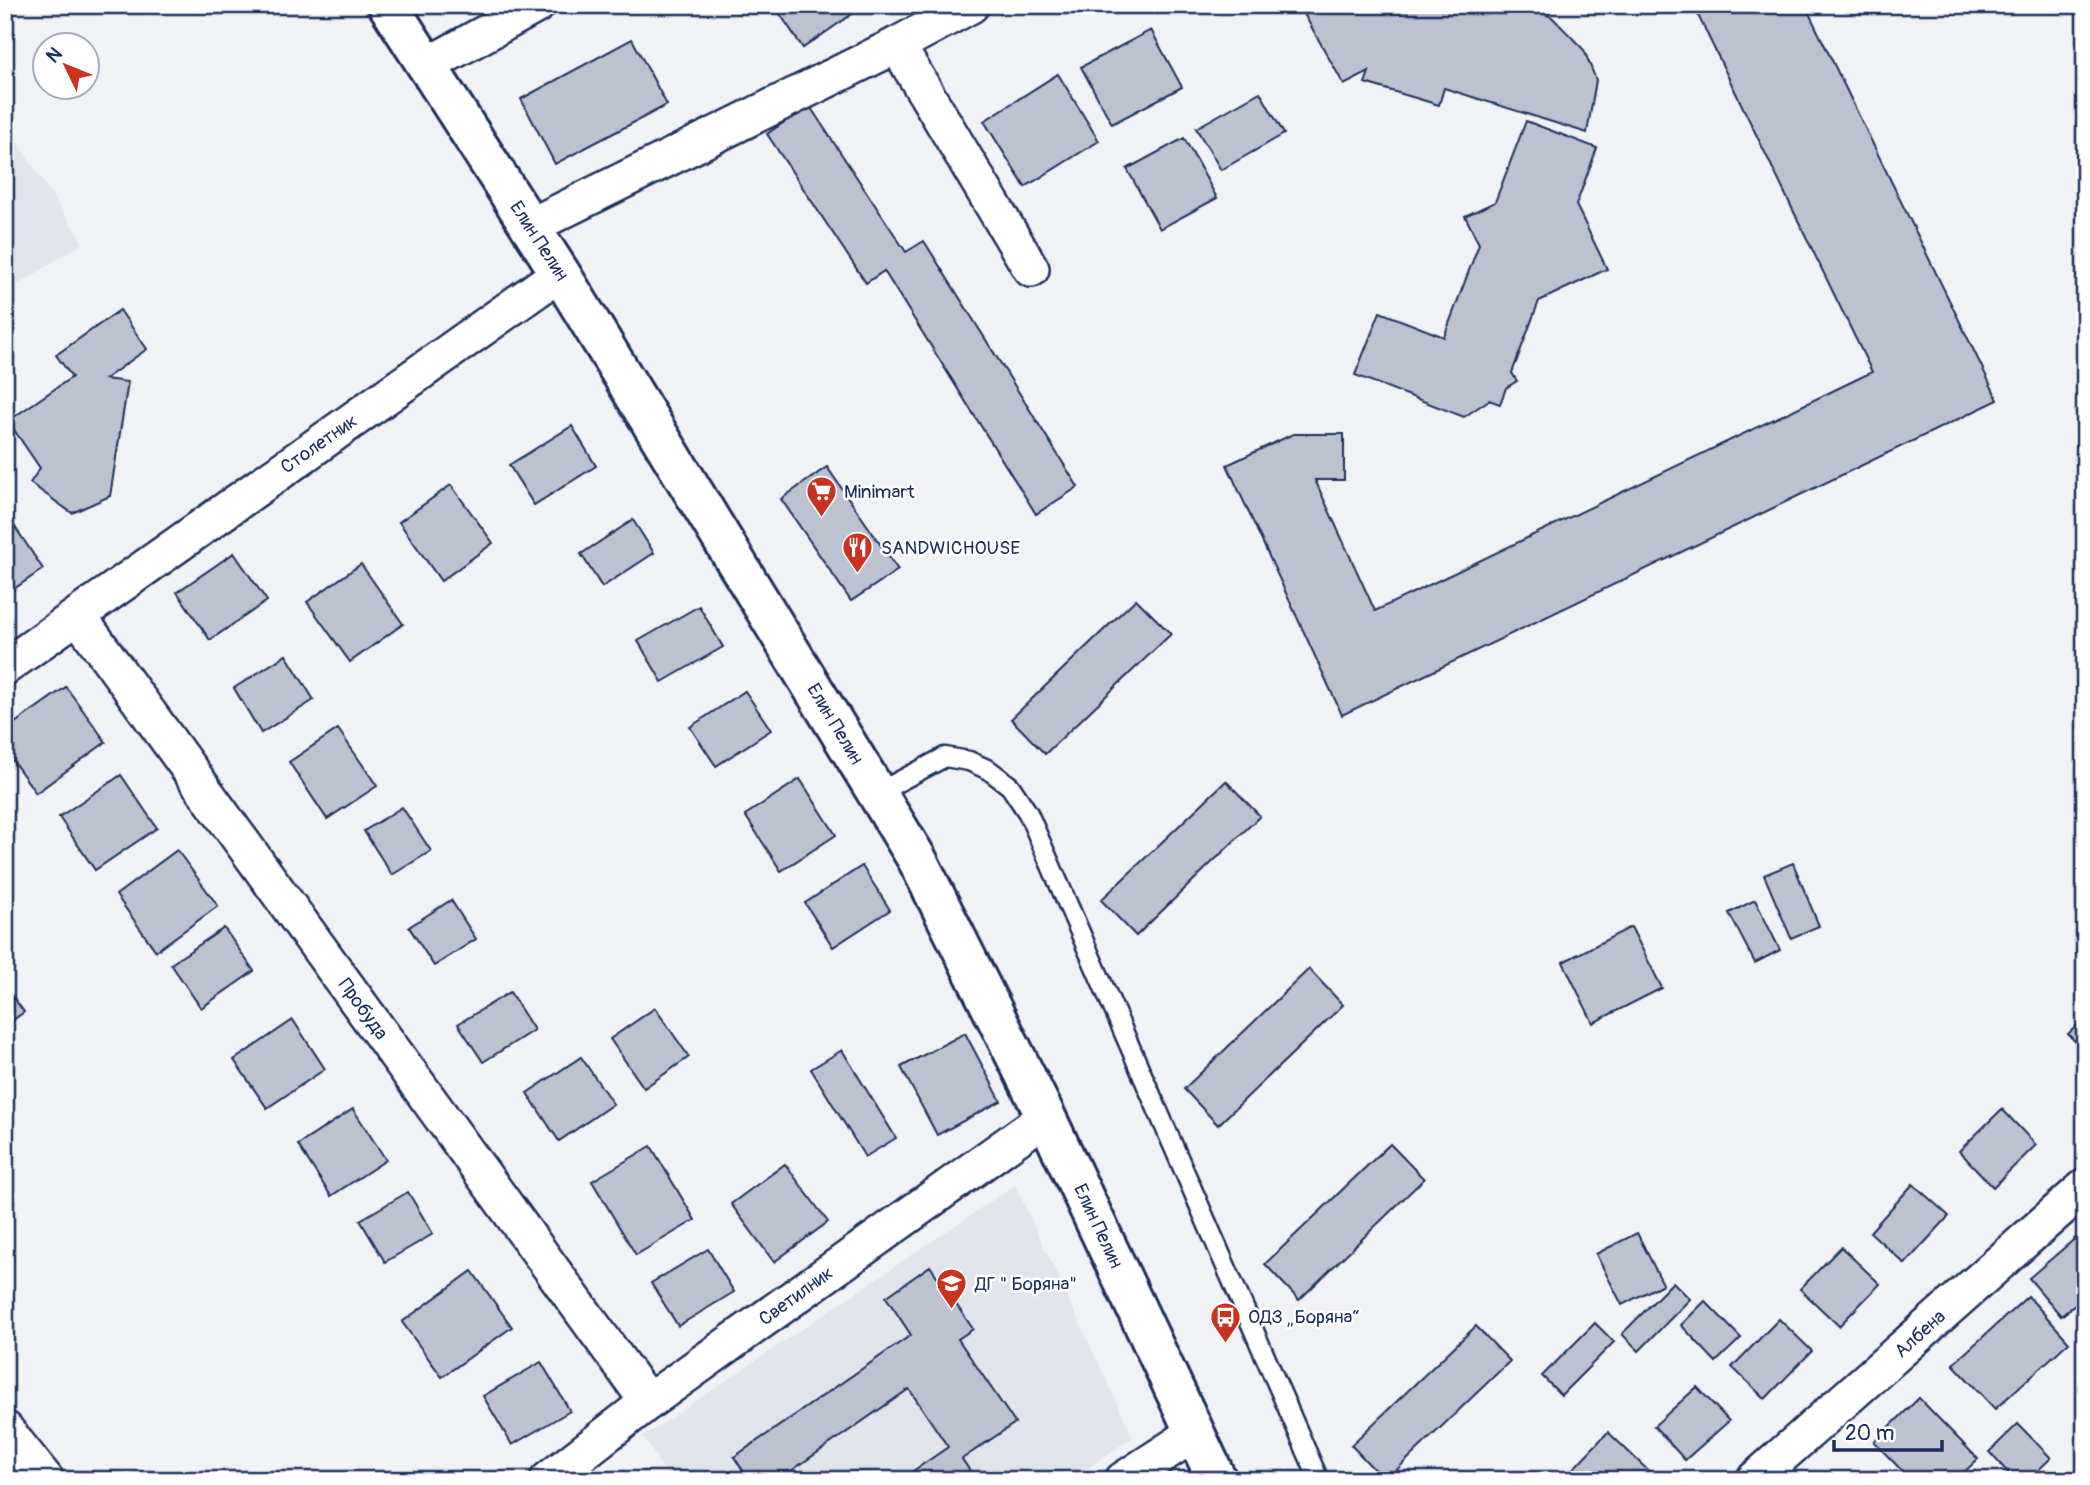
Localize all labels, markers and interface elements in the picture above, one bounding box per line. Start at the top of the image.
north arrow [32,32,102,102]
text: N [41,42,68,68]
street label: Елин Пелин [504,196,574,286]
street label: Столетник [276,409,362,479]
supermarket icon: Minimart [804,475,838,519]
place label: Minimart [844,480,915,504]
restaurant icon: SANDWICHOUSE [841,531,875,575]
place label: SANDWICHOUSE [881,536,1020,560]
street label: Елин Пелин [801,679,869,769]
street label: Пробуда [333,974,393,1044]
street label: Елин Пелин [1068,1180,1128,1272]
street label: Светилник [754,1261,838,1331]
school or university icon: ДГ " Боряна" [935,1267,969,1311]
place label: ДГ " Боряна" [974,1272,1077,1296]
bus stop icon: ОДЗ „Боряна“ [1208,1300,1242,1344]
place label: ОДЗ „Боряна“ [1248,1305,1360,1329]
street label: Албена [1889,1305,1951,1363]
scale bar [1834,1408,1943,1452]
text: 20 m [1845,1420,1894,1447]

